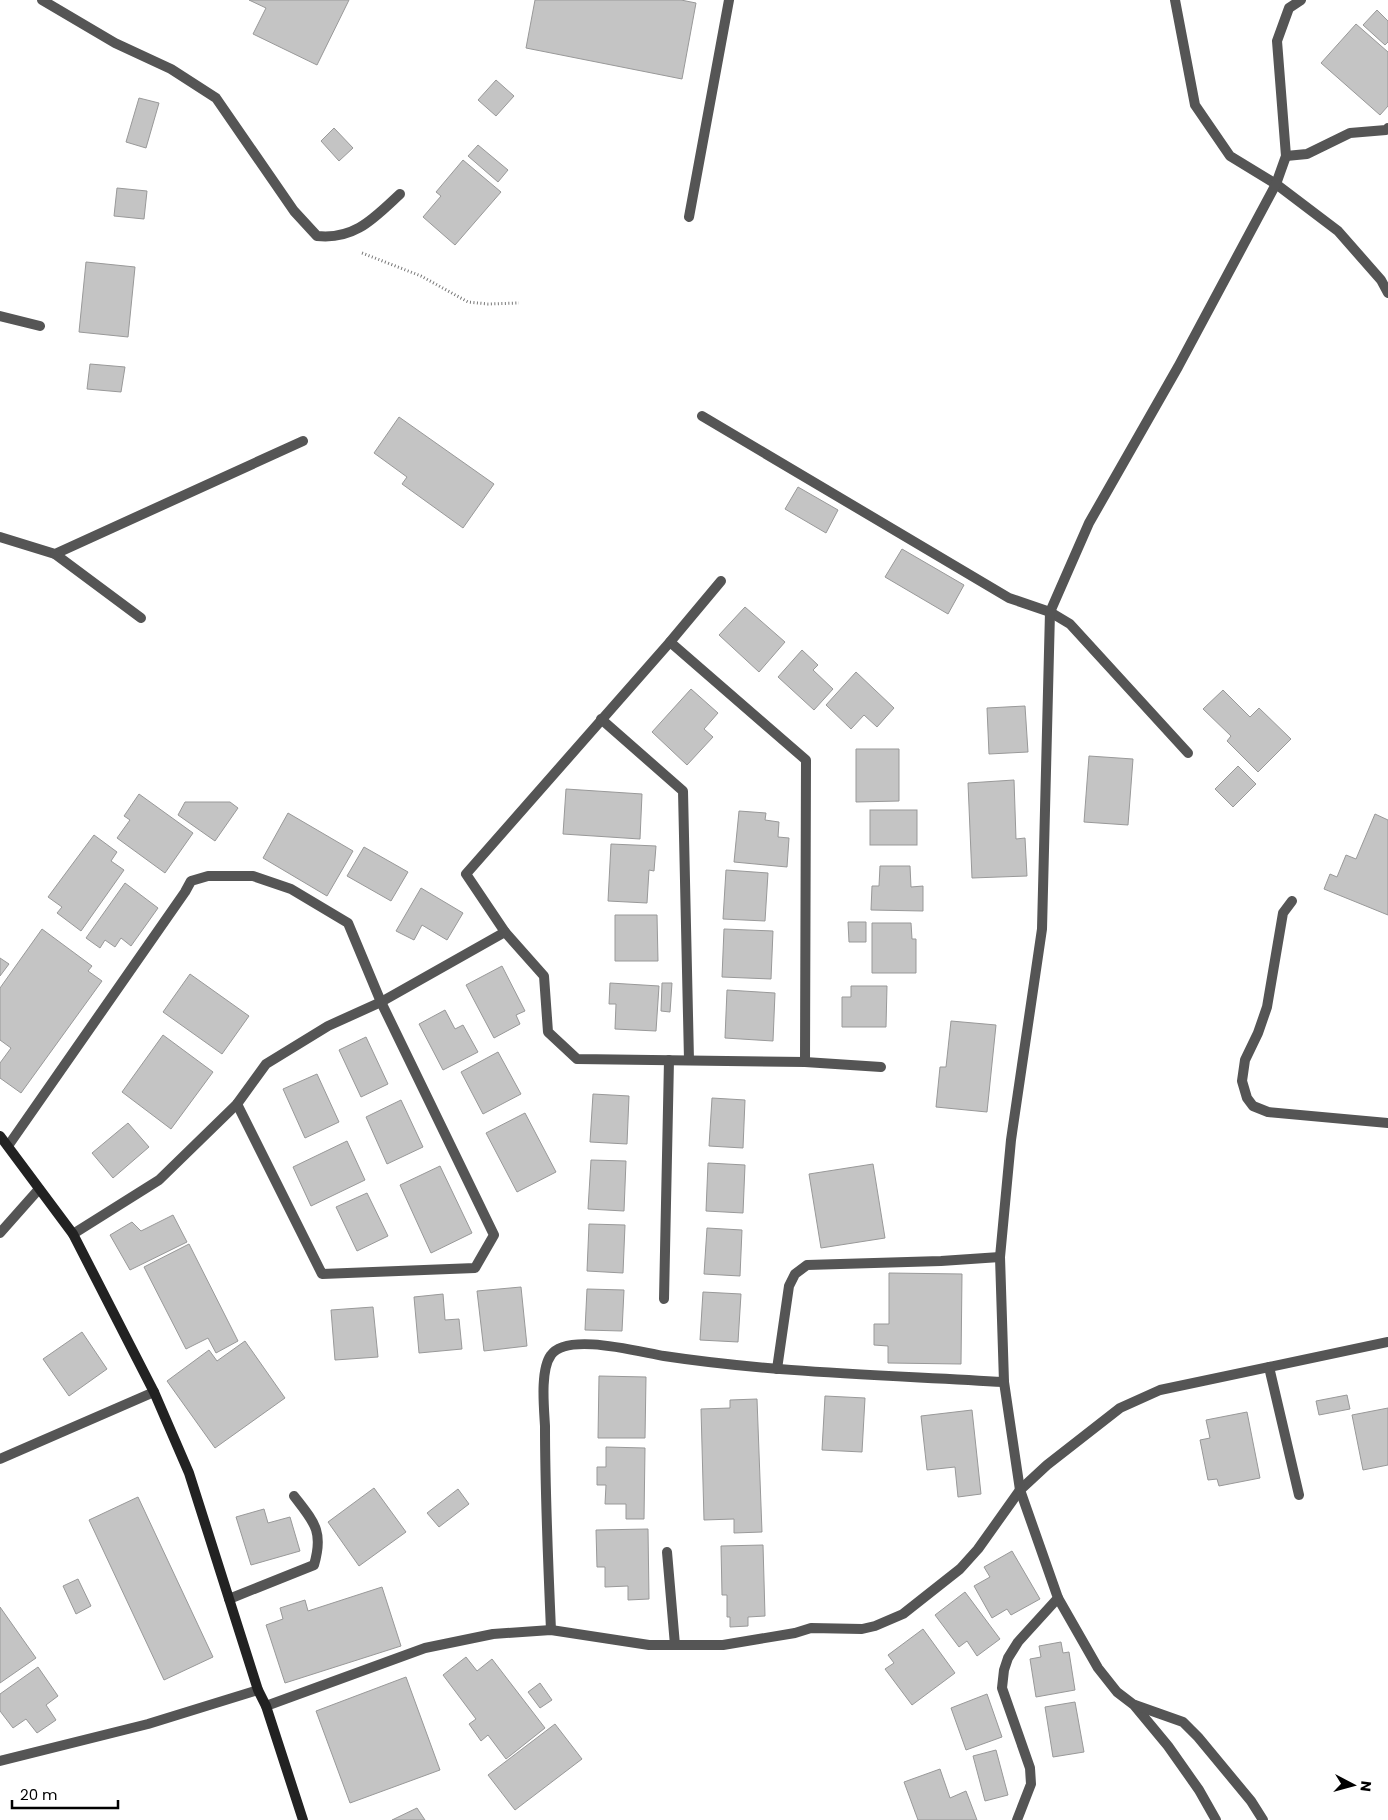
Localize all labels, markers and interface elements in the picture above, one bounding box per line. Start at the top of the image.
north arrow [1328,1760,1378,1810]
scale bar [12,1778,119,1810]
text: N [1355,1780,1376,1793]
text: 20 m [20,1784,58,1805]

